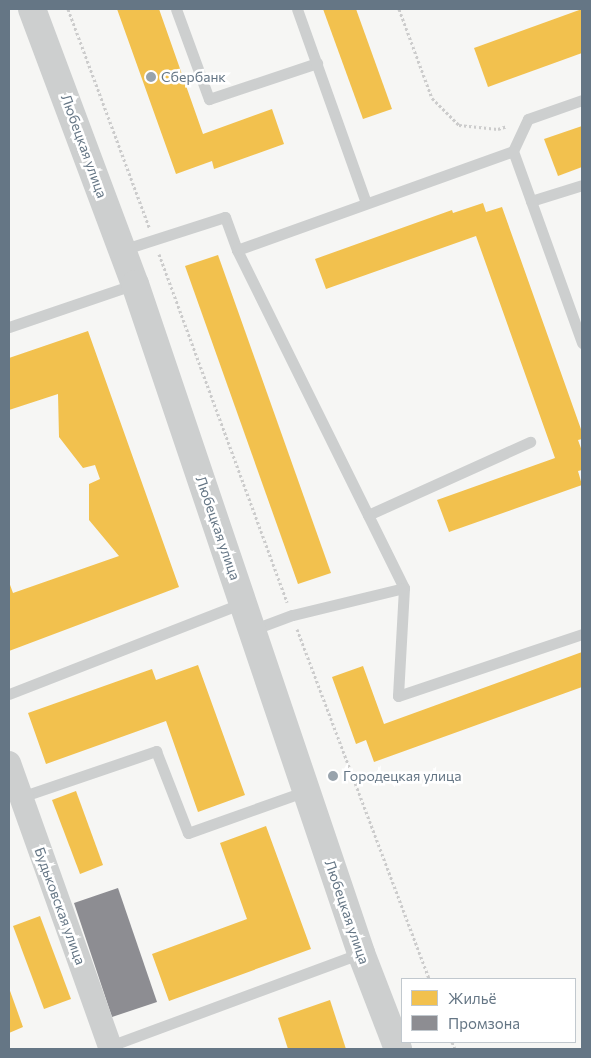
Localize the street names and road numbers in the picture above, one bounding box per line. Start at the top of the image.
street label: Любецкая улица [57,92,111,200]
street label: Любецкая улица [192,474,244,582]
street label: Будьковская улица [31,845,89,967]
street label: Любецкая улица [321,858,373,966]

